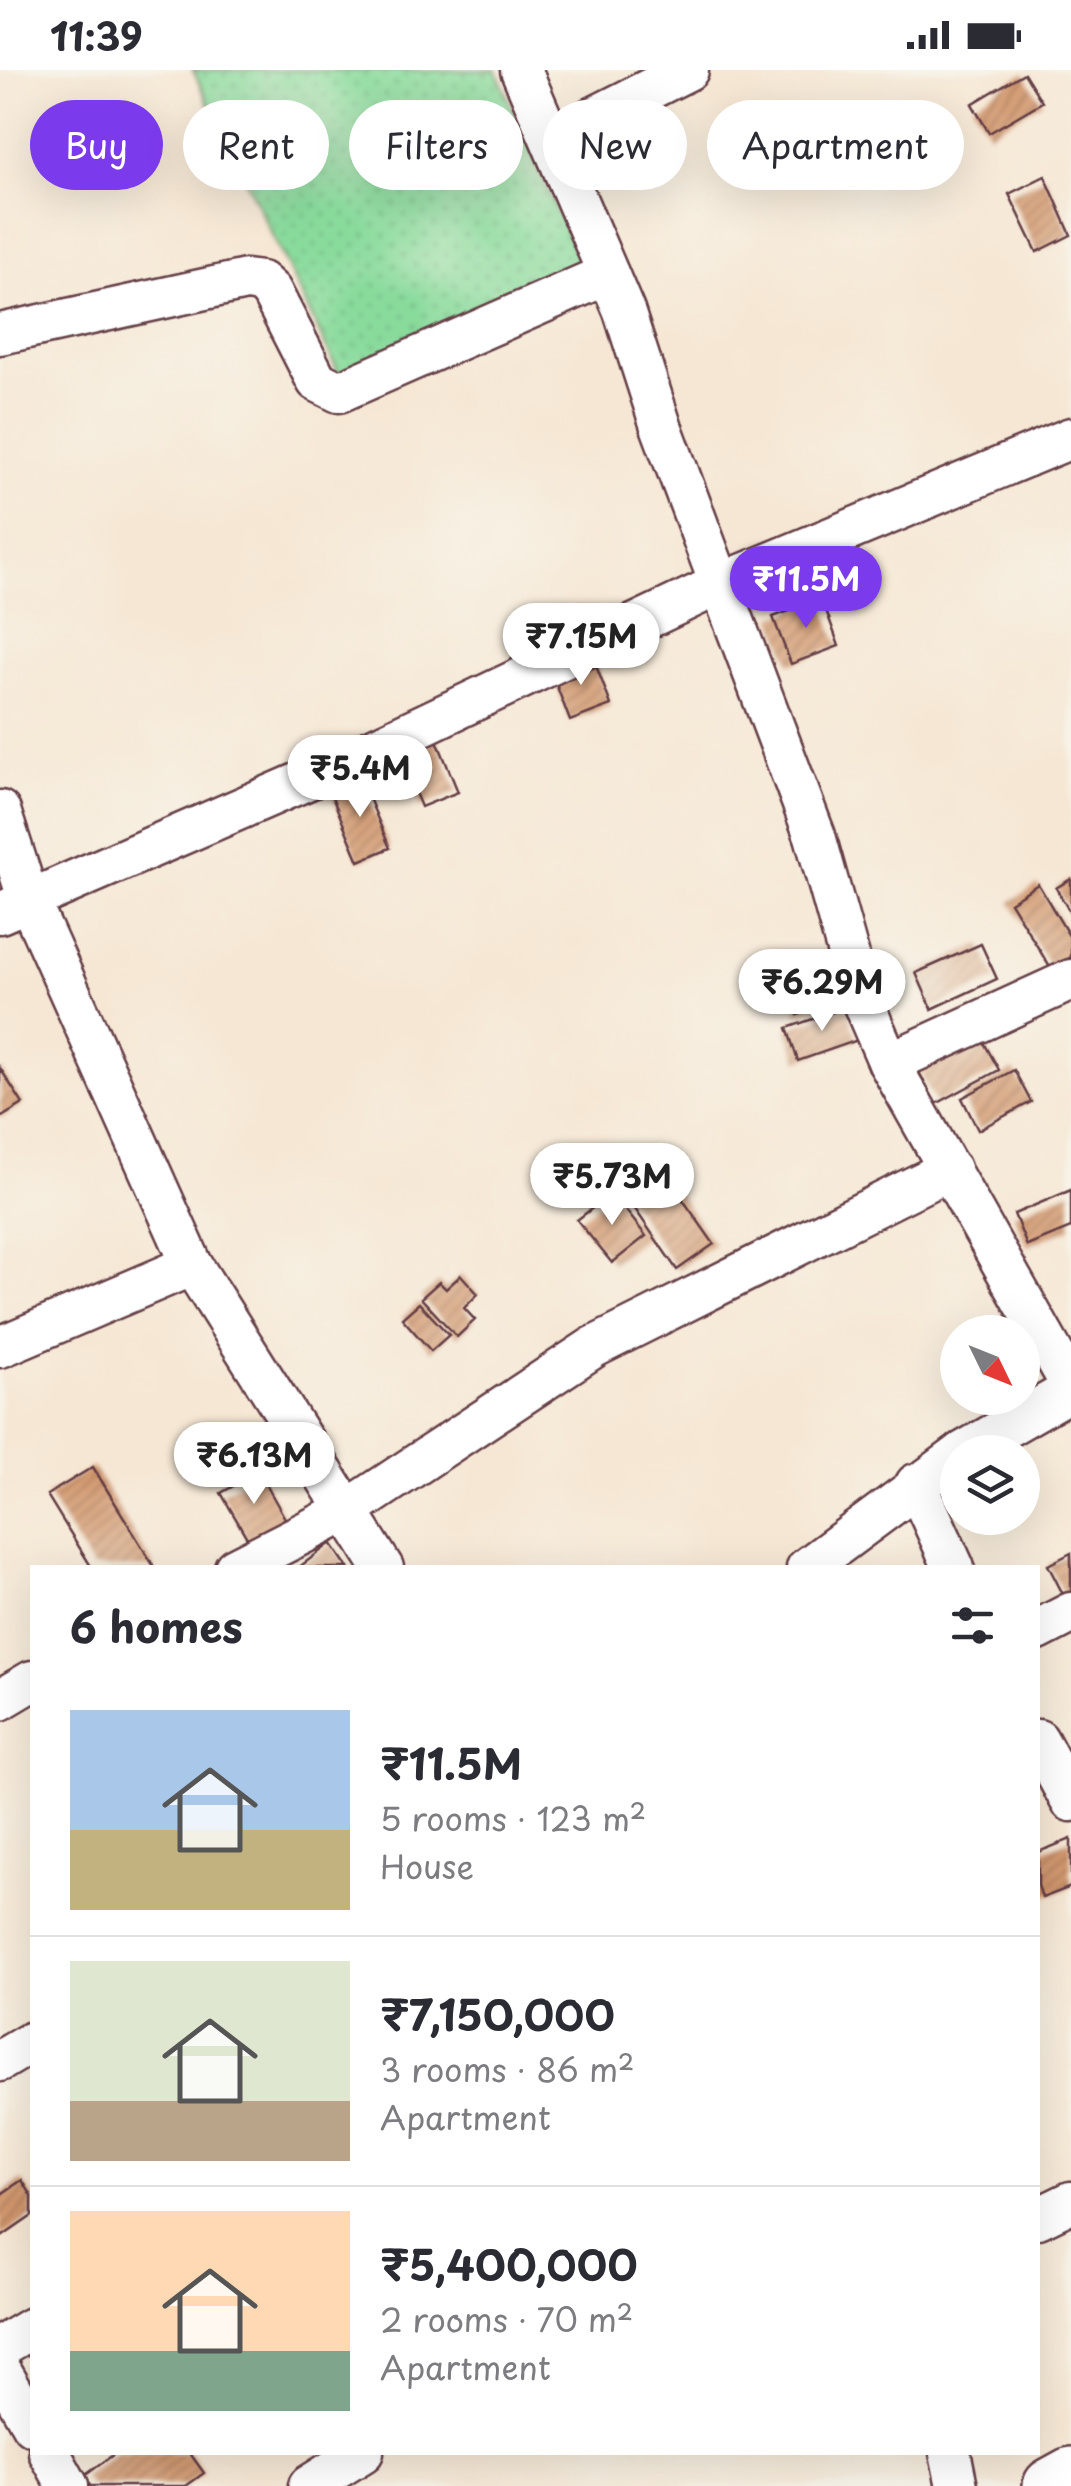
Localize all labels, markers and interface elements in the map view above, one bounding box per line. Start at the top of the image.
text: 11:39 [50,7,143,64]
chip: Buy [30,100,163,190]
chip: Rent [183,100,329,190]
chip: Filters [349,100,523,190]
chip: New [543,100,687,190]
chip: Apartment [707,100,964,190]
pin: ₹11.5M [725,546,887,631]
text: ₹11.5M [752,554,860,602]
pin: ₹7.15M [500,603,662,688]
text: ₹7.15M [525,611,637,659]
pin: ₹5.4M [290,735,430,820]
text: ₹5.4M [309,743,411,791]
pin: ₹6.29M [741,949,903,1034]
text: ₹6.29M [761,957,883,1005]
pin: ₹5.73M [531,1143,693,1228]
text: ₹5.73M [552,1151,672,1199]
north arrow [940,1315,1040,1415]
map controls [940,1315,1040,1535]
pin: ₹6.13M [173,1422,335,1507]
text: ₹6.13M [196,1430,312,1478]
button: layers [940,1435,1040,1535]
text: 6 homes [70,1594,243,1657]
icon: filters [945,1598,1000,1653]
text: ₹11.5M [380,1731,522,1794]
icon: home [150,1750,270,1870]
text: 5 rooms · 123 m² [380,1794,646,1842]
text: House [380,1842,474,1890]
text: ₹7,150,000 [380,1982,615,2045]
icon: home [150,2001,270,2121]
text: 3 rooms · 86 m² [380,2045,635,2093]
text: Apartment [380,2093,551,2141]
text: ₹5,400,000 [380,2232,638,2295]
icon: home [150,2251,270,2371]
text: 2 rooms · 70 m² [380,2295,633,2343]
text: Apartment [380,2343,551,2391]

